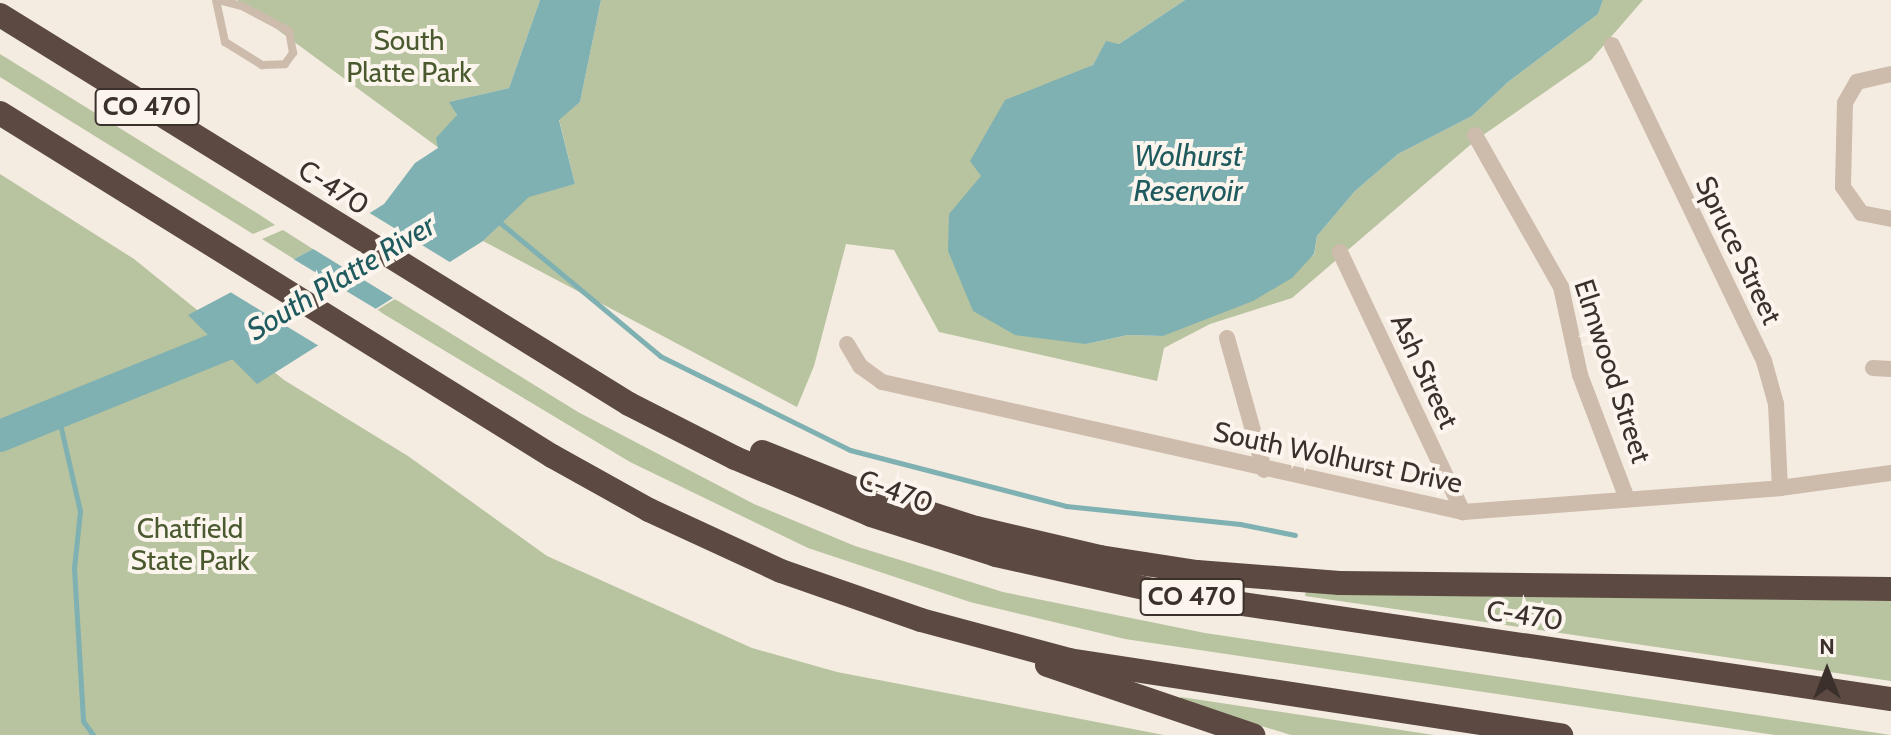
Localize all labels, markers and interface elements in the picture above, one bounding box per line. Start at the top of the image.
park label: South Platte Park [346,23,472,89]
road number: CO 470 [93,85,201,129]
water label: Wolhurst Reservoir [1134,138,1242,208]
street label: C-470 [292,152,376,222]
street label: Spruce Street [1689,171,1789,329]
water label: South Platte River [240,208,442,348]
street label: Elmwood Street [1567,275,1659,467]
street label: Ash Street [1384,308,1466,434]
street label: South Wolhurst Drive [1210,414,1466,500]
street label: C-470 [854,462,938,520]
park label: Chatfield State Park [131,511,249,577]
road number: CO 470 [1138,575,1246,619]
street label: C-470 [1485,593,1565,637]
north arrow [1787,631,1867,711]
text: N [1819,633,1835,660]

